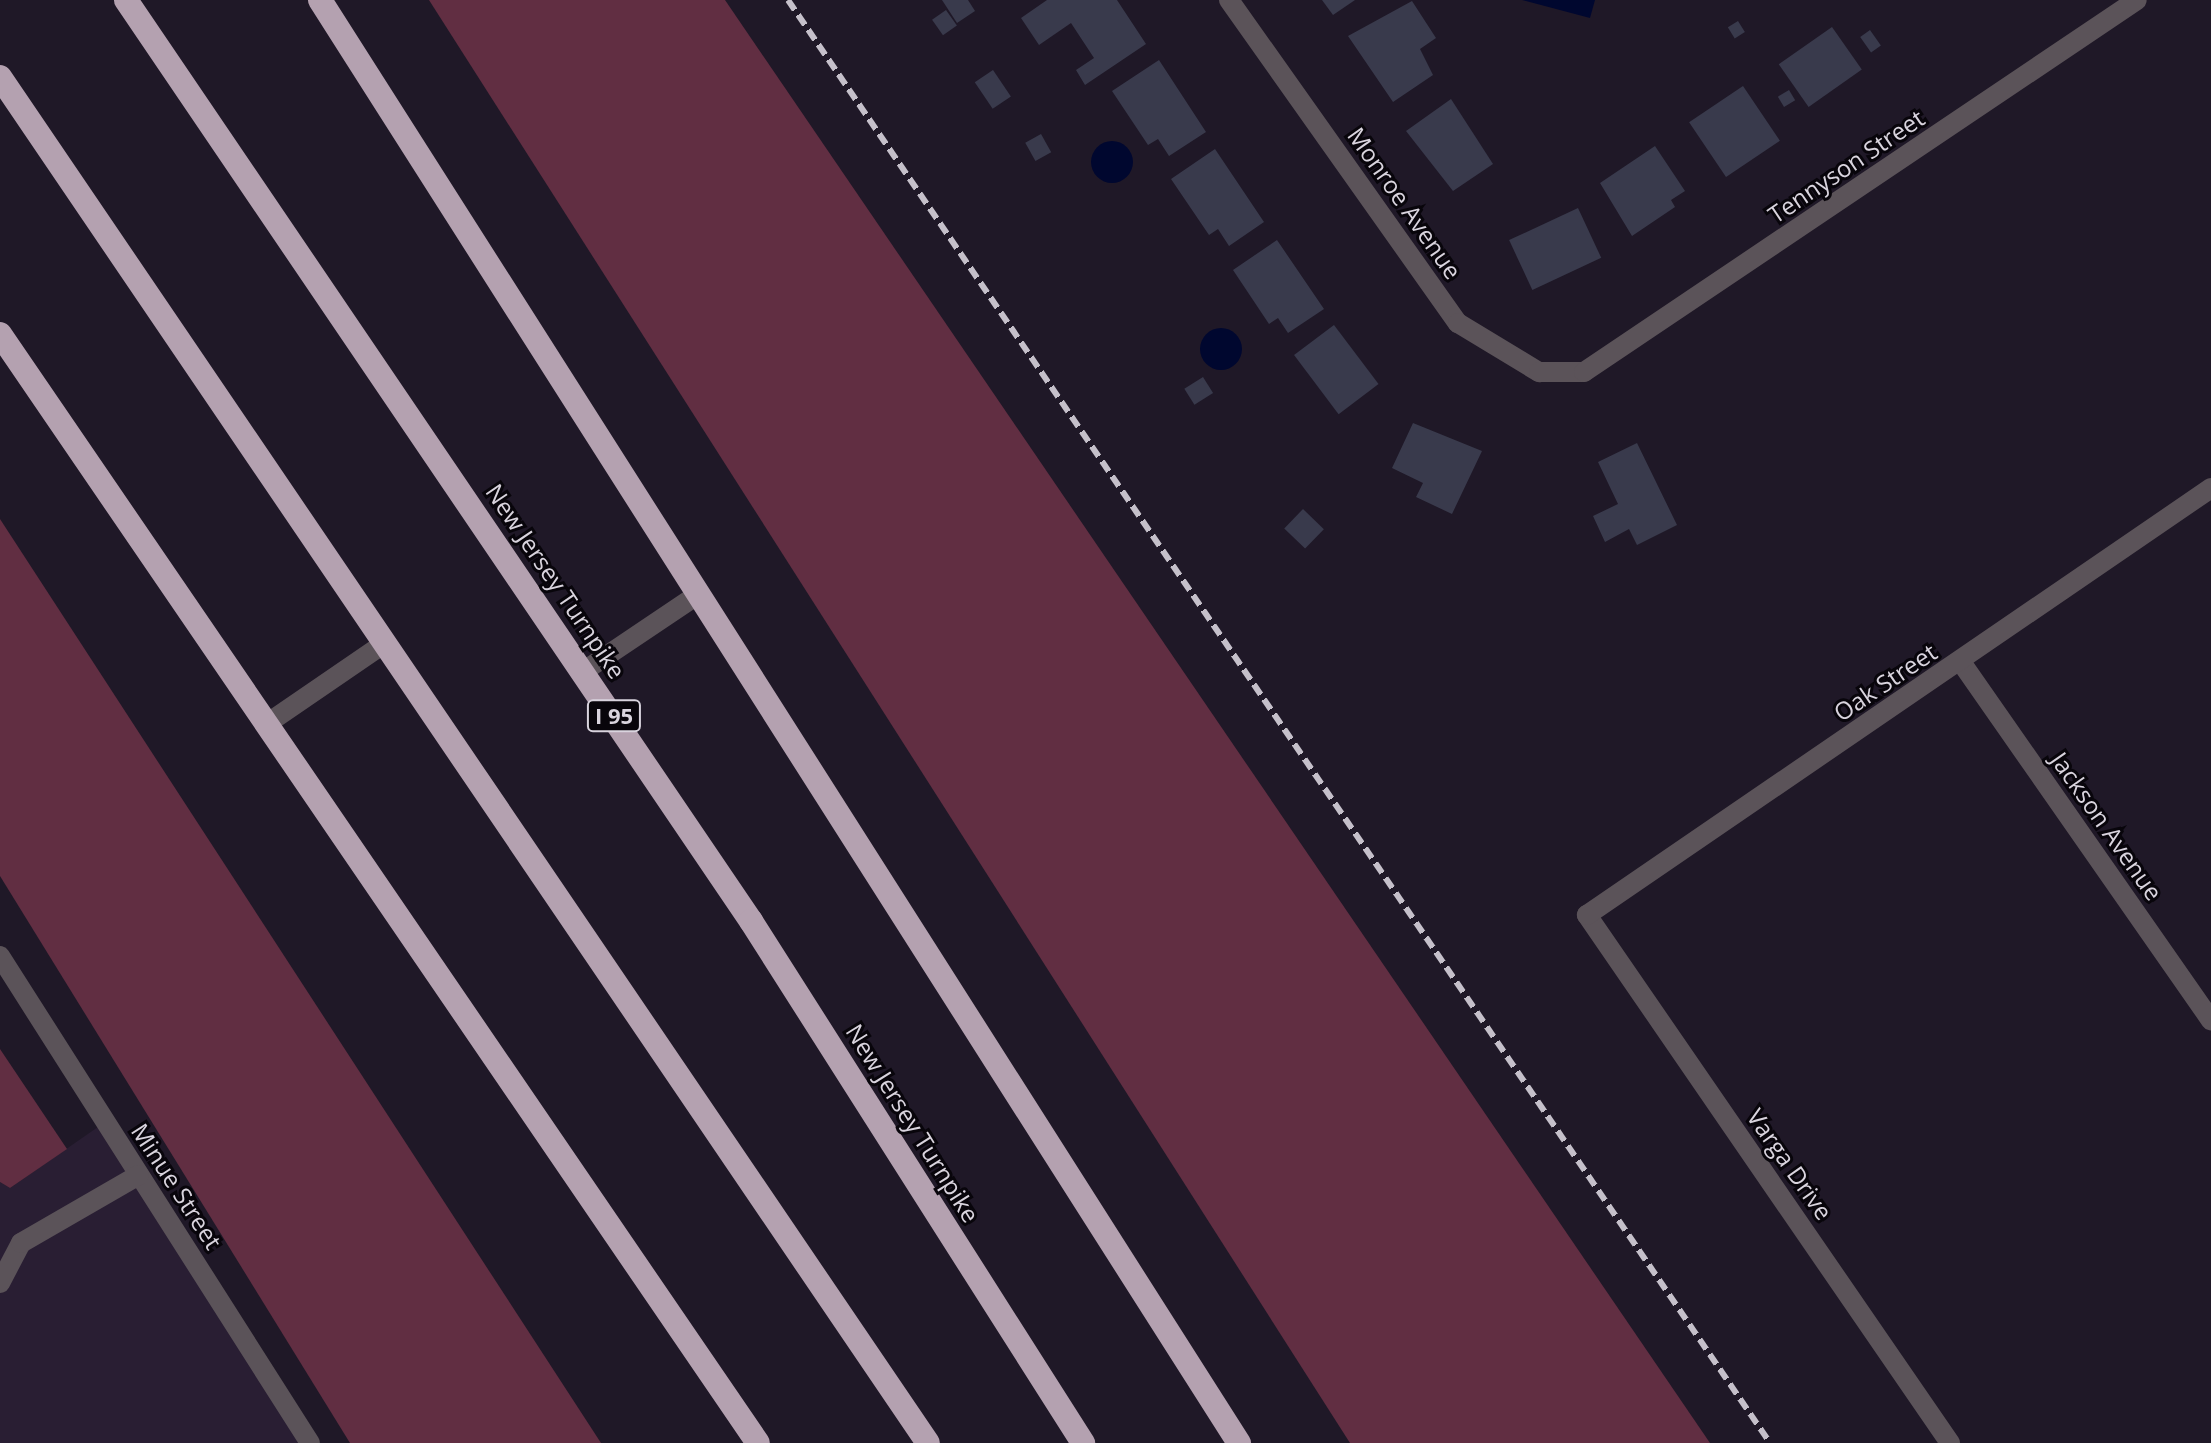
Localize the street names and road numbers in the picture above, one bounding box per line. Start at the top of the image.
street label: Tennyson Street [1762,103,1930,229]
street label: Monroe Avenue [1342,122,1468,284]
street label: New Jersey Turnpike [480,478,632,684]
street label: Oak Street [1828,637,1942,727]
road number: I 95 [586,698,642,734]
street label: Jackson Avenue [2045,746,2169,906]
street label: New Jersey Turnpike [840,1018,986,1228]
street label: Varga Drive [1741,1103,1839,1225]
street label: Minue Street [126,1118,228,1254]

